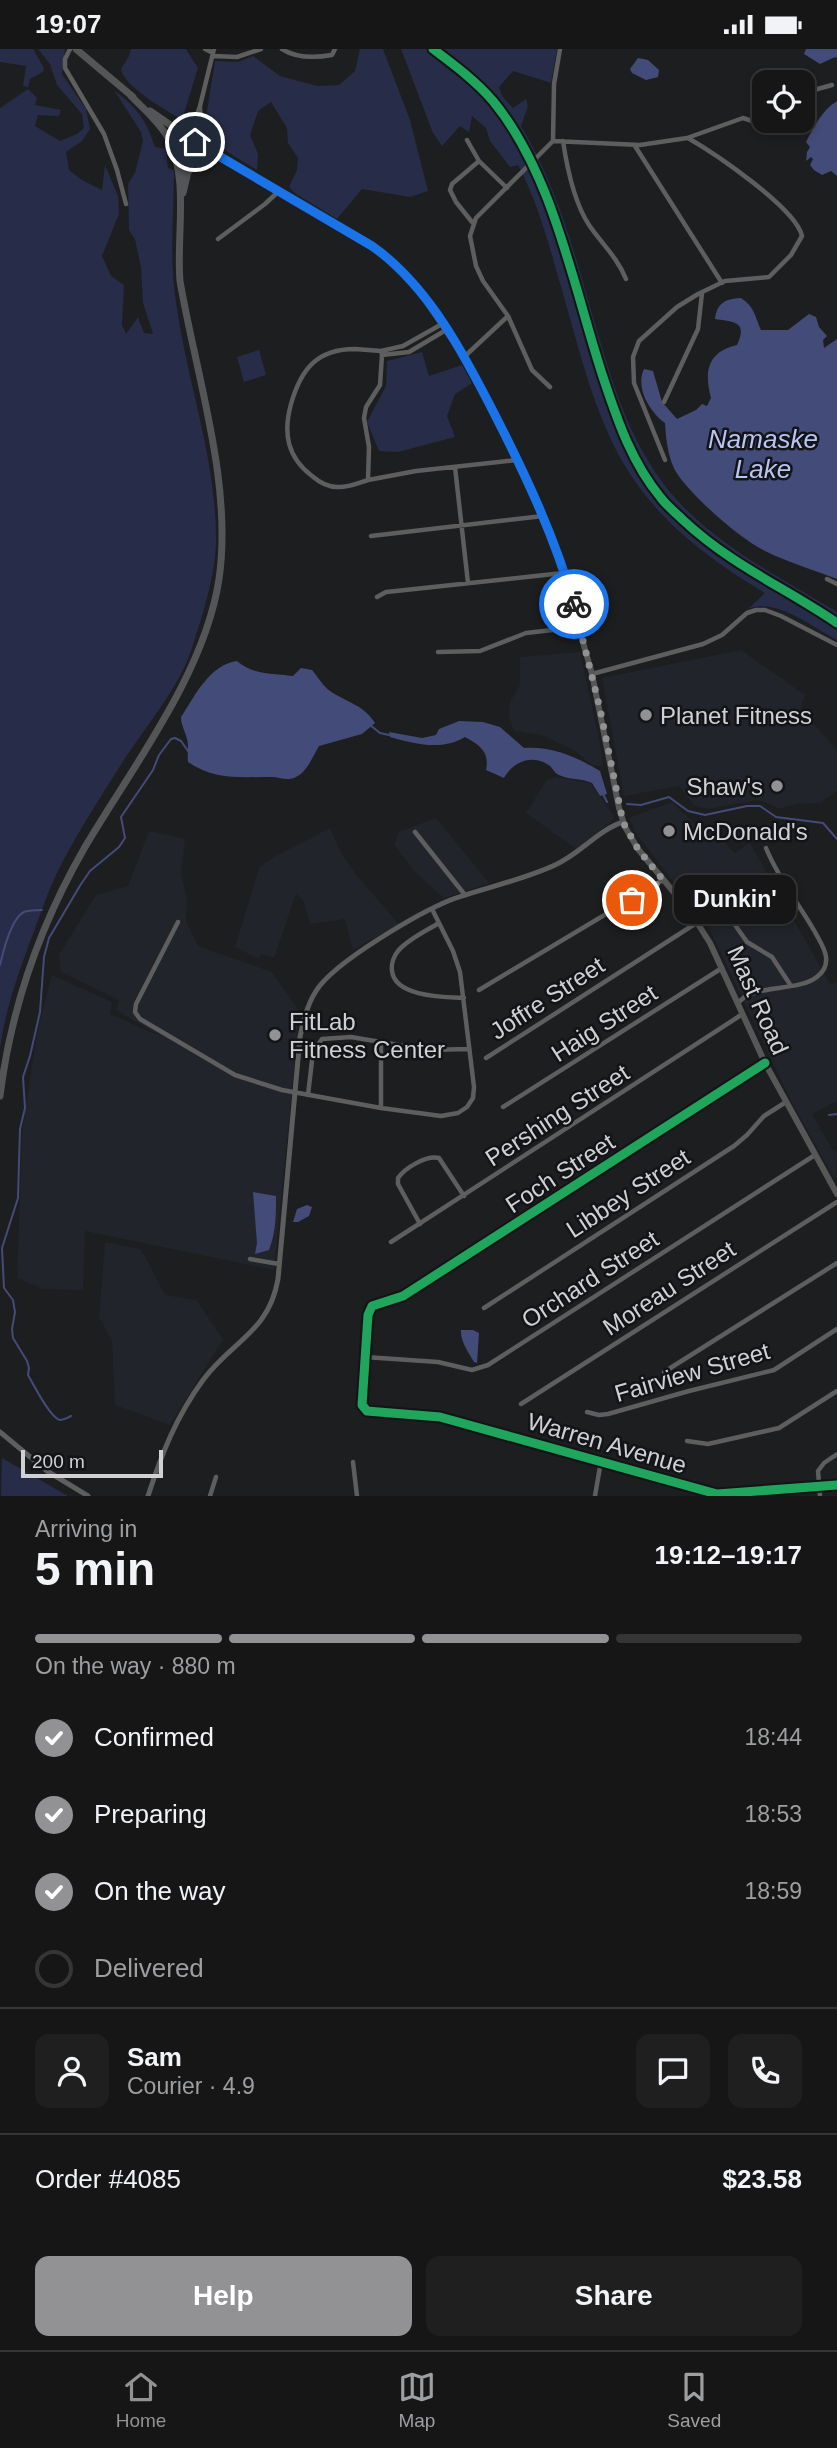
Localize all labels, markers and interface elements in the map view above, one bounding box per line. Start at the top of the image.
text: 19:07 [35,9,102,39]
map controls [752,70,815,133]
button: locate [752,70,815,133]
pin [165,112,225,172]
icon: home [176,123,214,161]
water label: Namaske Lake [708,424,818,484]
courier [539,569,609,639]
icon: bike [555,585,593,623]
place label: Planet Fitness [660,702,812,729]
marker: Planet Fitness [638,707,654,723]
place label: Shaw's [686,773,763,800]
marker: Shaw's [769,778,785,794]
place label: McDonald's [683,818,808,845]
marker: McDonald's [661,823,677,839]
pin [602,870,662,930]
callout: Dunkin' [674,875,796,925]
icon: bag [613,881,651,919]
text: Dunkin' [693,886,777,912]
street label: Mast Road [722,941,794,1059]
street label: Joffre Street [485,951,609,1045]
street label: Haig Street [546,979,662,1067]
place label: FitLab Fitness Center [289,1008,445,1063]
marker: FitLab Fitness Center [267,1027,283,1043]
street label: Pershing Street [480,1058,634,1171]
street label: Foch Street [501,1128,620,1218]
street label: Libbey Street [561,1143,695,1243]
street label: Orchard Street [517,1225,664,1333]
street label: Moreau Street [598,1235,740,1341]
street label: Fairview Street [611,1337,773,1407]
street label: Warren Avenue [524,1407,690,1479]
scale bar [21,1447,163,1479]
text: 200 m [32,1451,85,1472]
text: Arriving in [35,1516,137,1542]
text: 19:12–19:17 [655,1540,802,1570]
text: 5 min [35,1543,155,1595]
text: On the way · 880 m [35,1653,236,1679]
icon: check [35,1719,73,1757]
text: Confirmed [94,1722,214,1752]
text: 18:44 [744,1724,802,1750]
icon: check [35,1796,73,1834]
text: Preparing [94,1799,207,1829]
text: 18:53 [744,1801,802,1827]
icon: check [35,1873,73,1911]
text: On the way [94,1876,226,1906]
text: 18:59 [744,1878,802,1904]
text: Delivered [94,1953,204,1983]
button: person [35,2034,109,2108]
button: chat [636,2034,710,2108]
button: phone [728,2034,802,2108]
text: Sam [127,2042,182,2072]
text: Courier · 4.9 [127,2073,255,2099]
text: Order #4085 [35,2164,181,2194]
text: $23.58 [722,2164,802,2194]
button: Help [35,2256,412,2336]
button: Share [426,2256,802,2336]
tab: Home [116,2368,166,2432]
tab: Map [398,2368,436,2432]
tab: Saved [667,2368,721,2432]

